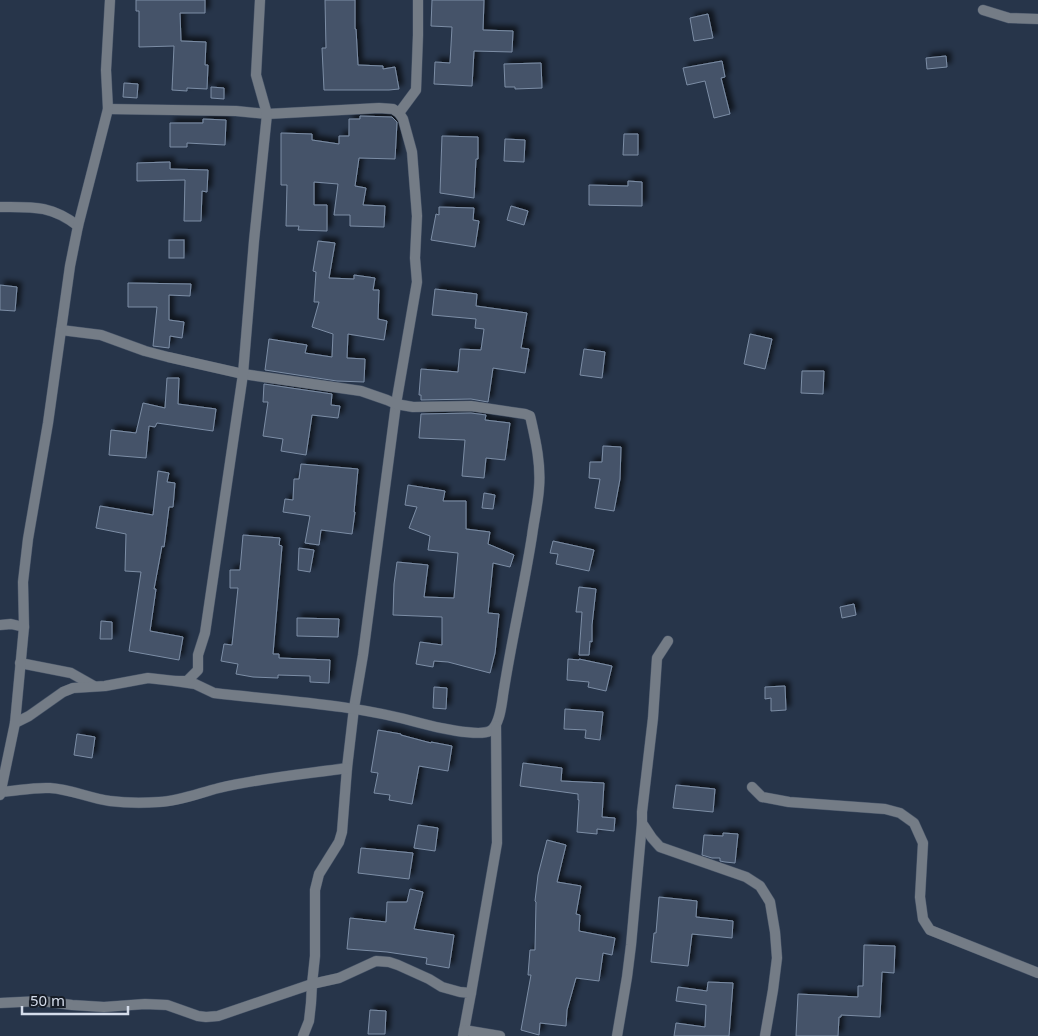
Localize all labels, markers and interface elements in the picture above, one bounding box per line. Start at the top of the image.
scale bar [22,984,129,1016]
text: 50 m [30,990,65,1010]

